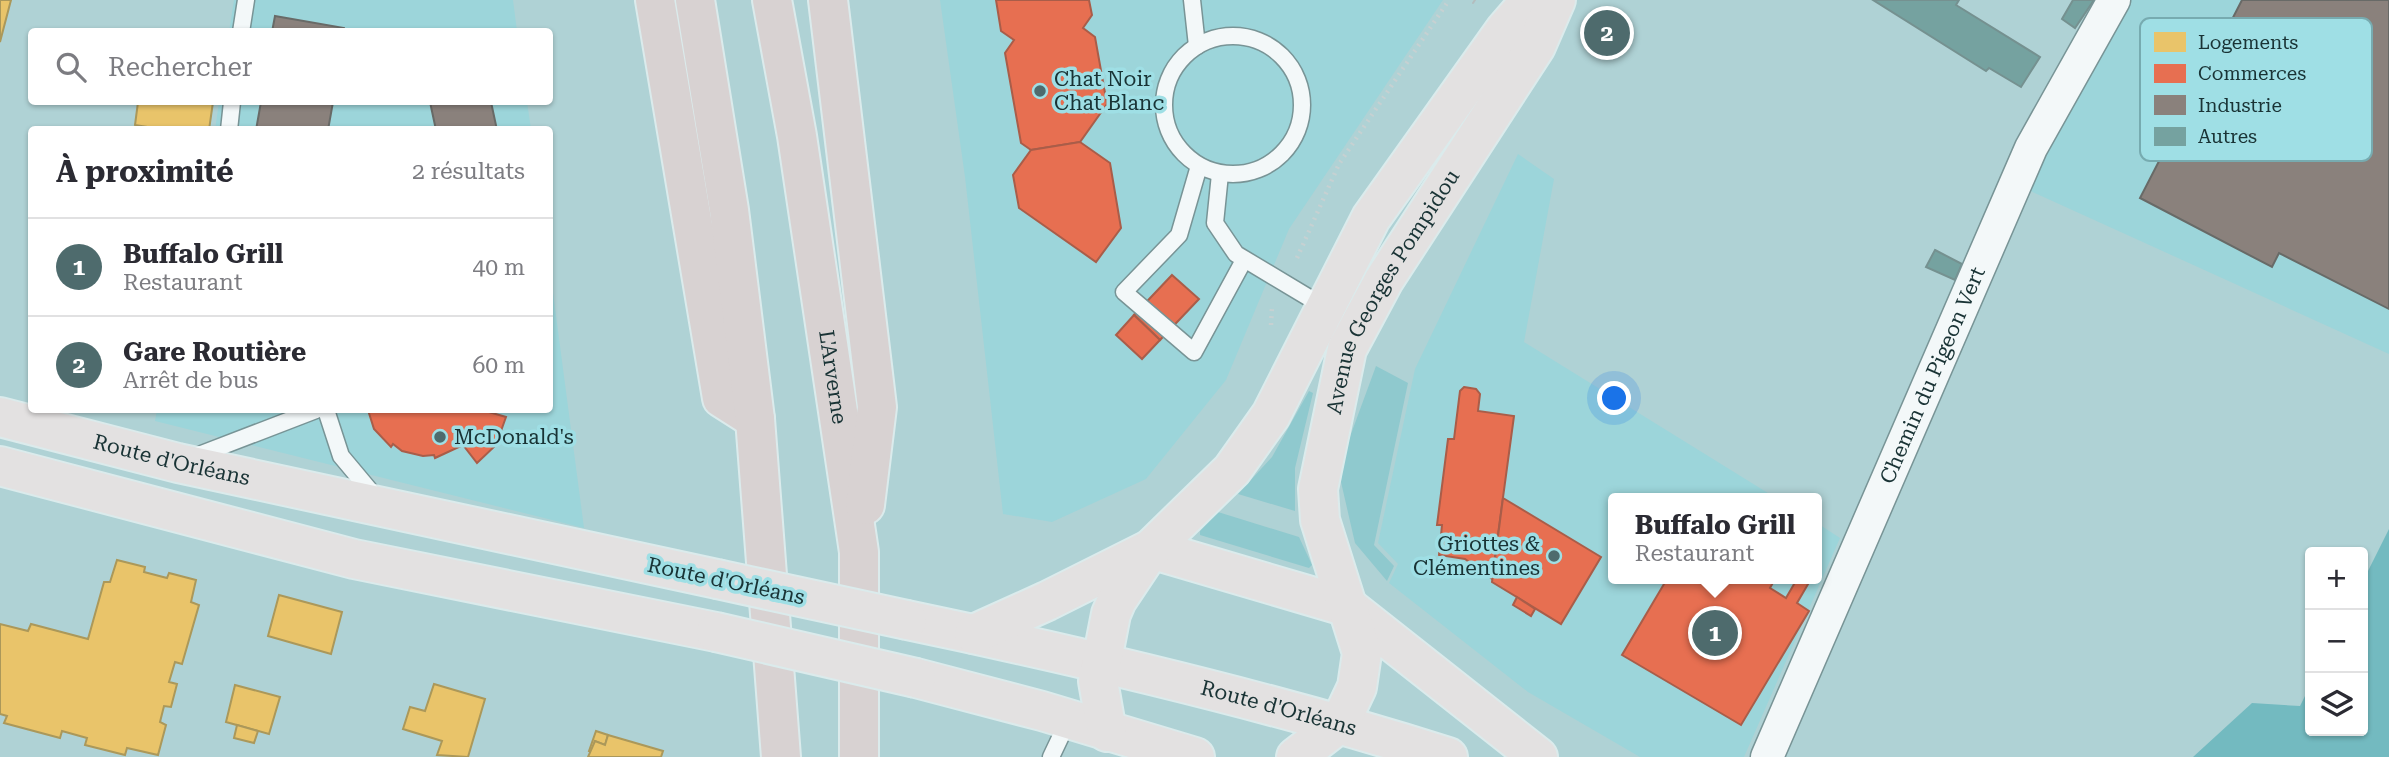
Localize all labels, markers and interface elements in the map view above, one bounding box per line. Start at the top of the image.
pin: 2 [1584,7,1630,59]
legend [2140,18,2372,161]
search box [28,28,553,105]
text: Logements [2198,31,2298,54]
icon: search [52,48,90,86]
text: Rechercher [108,52,252,82]
text: Commerces [2198,62,2306,85]
place label: Chat Noir Chat Blanc [1054,67,1164,115]
marker: Chat Noir Chat Blanc [1032,83,1048,99]
text: Industrie [2198,94,2282,117]
text: Autres [2198,125,2257,148]
text: À proximité [56,154,234,189]
text: 2 résultats [412,158,525,185]
street label: Avenue Georges Pompidou [1322,165,1464,416]
text: Buffalo Grill [123,239,283,269]
text: 1 [73,254,85,281]
text: 40 m [472,254,525,281]
street label: Chemin du Pigeon Vert [1875,263,1990,487]
text: Restaurant [123,269,242,296]
street label: L'Arverne [814,328,852,426]
text: Gare Routière [123,337,306,367]
text: 2 [73,352,85,379]
text: 60 m [472,352,525,379]
text: Arrêt de bus [123,367,258,394]
your location [1597,381,1631,415]
place label: McDonald's [454,425,574,449]
marker: McDonald's [432,429,448,445]
street label: Route d'Orléans [91,430,252,490]
popup [1608,493,1822,584]
text: Buffalo Grill [1635,510,1795,540]
place label: Griottes & Clémentines [1413,532,1540,580]
text: Restaurant [1635,540,1754,567]
map controls [2305,547,2368,736]
button: + [2305,547,2368,610]
marker: Griottes & Clémentines [1546,548,1562,564]
street label: Route d'Orléans [645,553,807,609]
pin: 1 [1692,607,1738,659]
button: − [2305,610,2368,673]
button: layers [2305,673,2368,736]
street label: Route d'Orléans [1198,676,1359,741]

